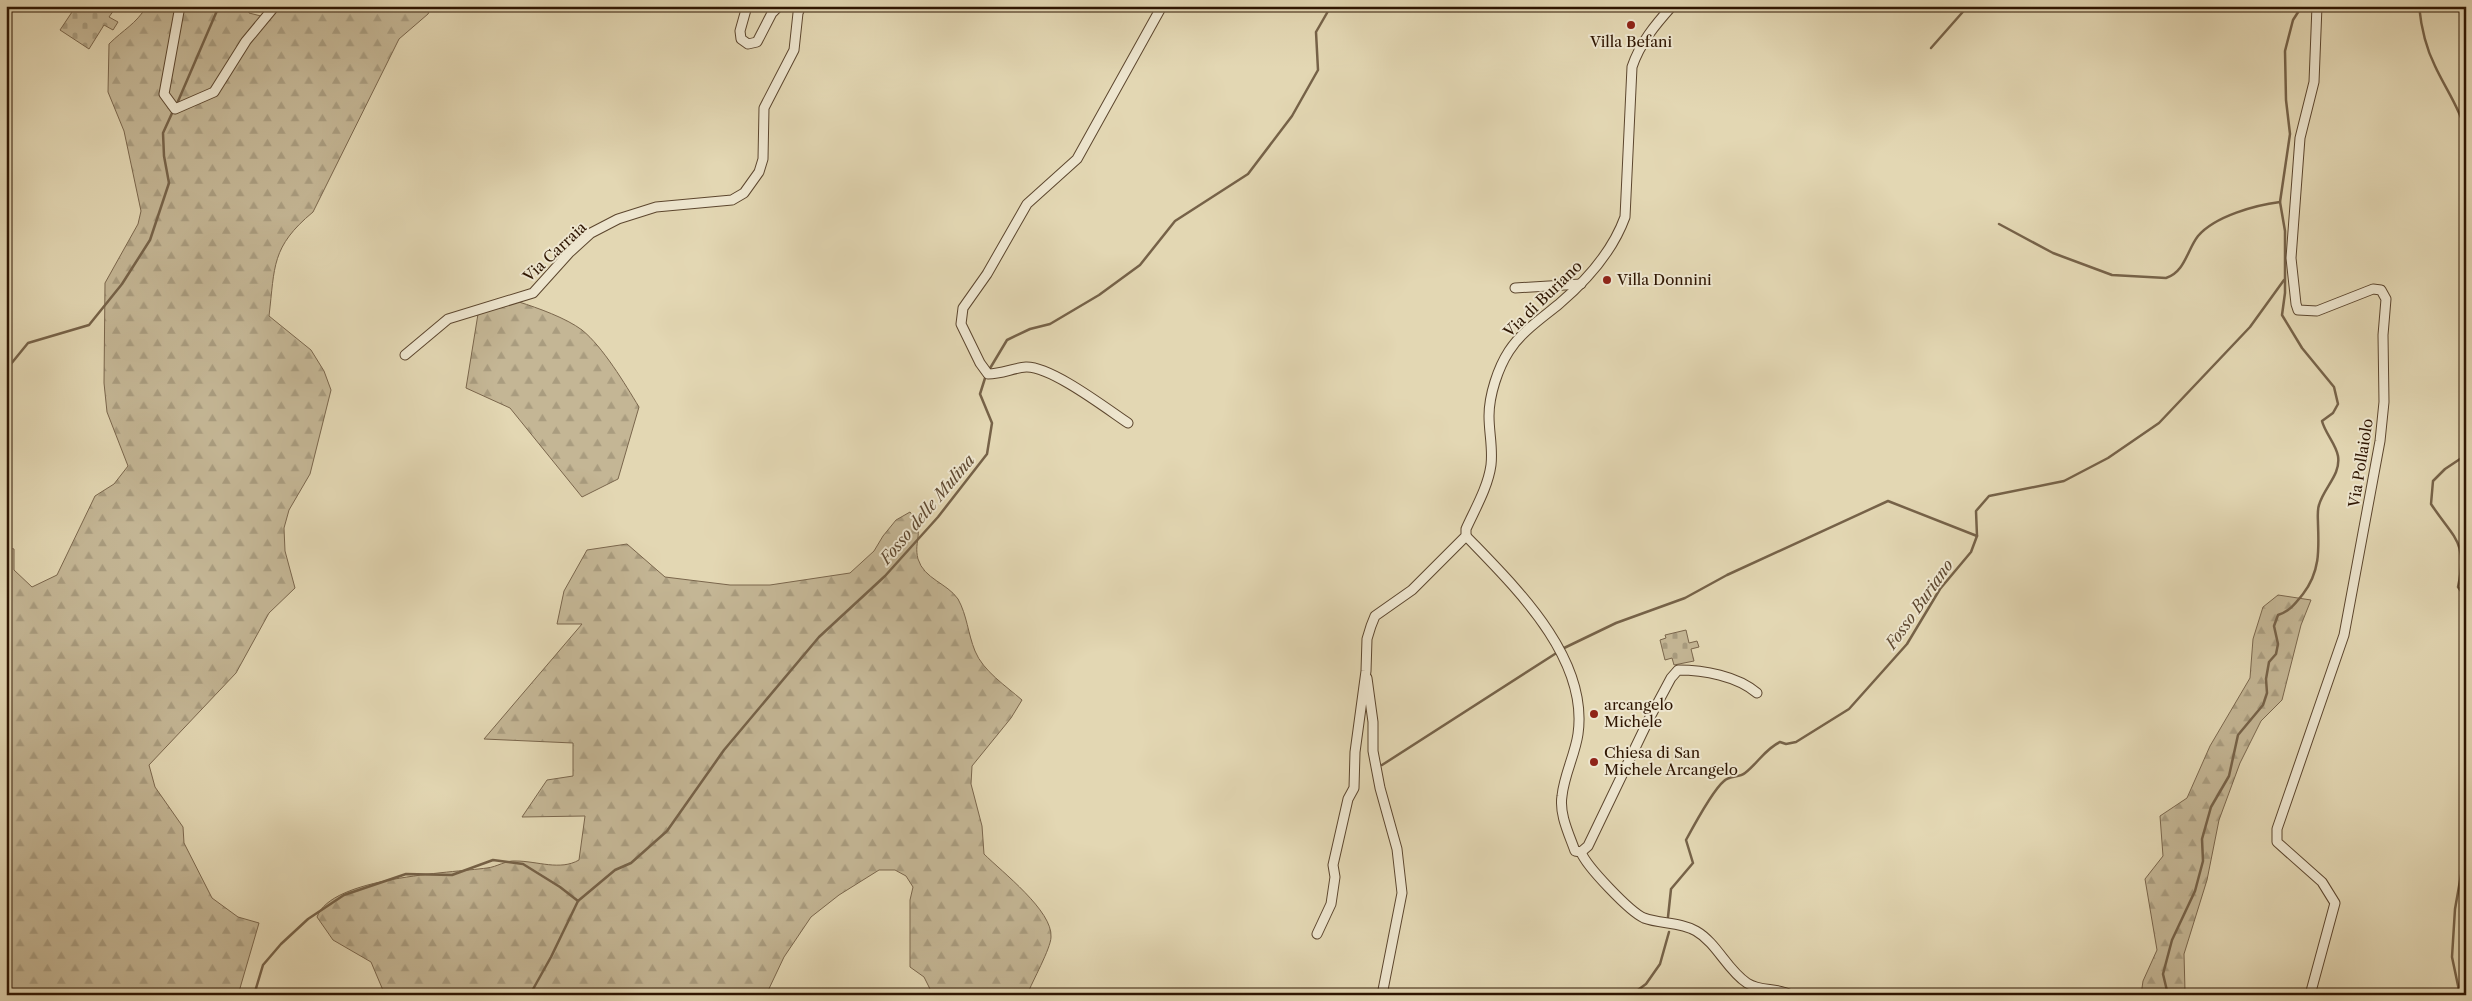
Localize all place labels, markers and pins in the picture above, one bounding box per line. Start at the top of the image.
marker: Villa Befani [1625,19,1637,31]
place label: Villa Befani [1589,32,1672,51]
place label: Villa Donnini [1616,270,1712,289]
marker: Villa Donnini [1601,274,1613,286]
place label: arcangelo Michele [1604,695,1673,731]
marker: arcangelo Michele [1588,708,1600,720]
place label: Chiesa di San Michele Arcangelo [1604,743,1738,779]
marker: Chiesa di San Michele Arcangelo [1588,756,1600,768]

